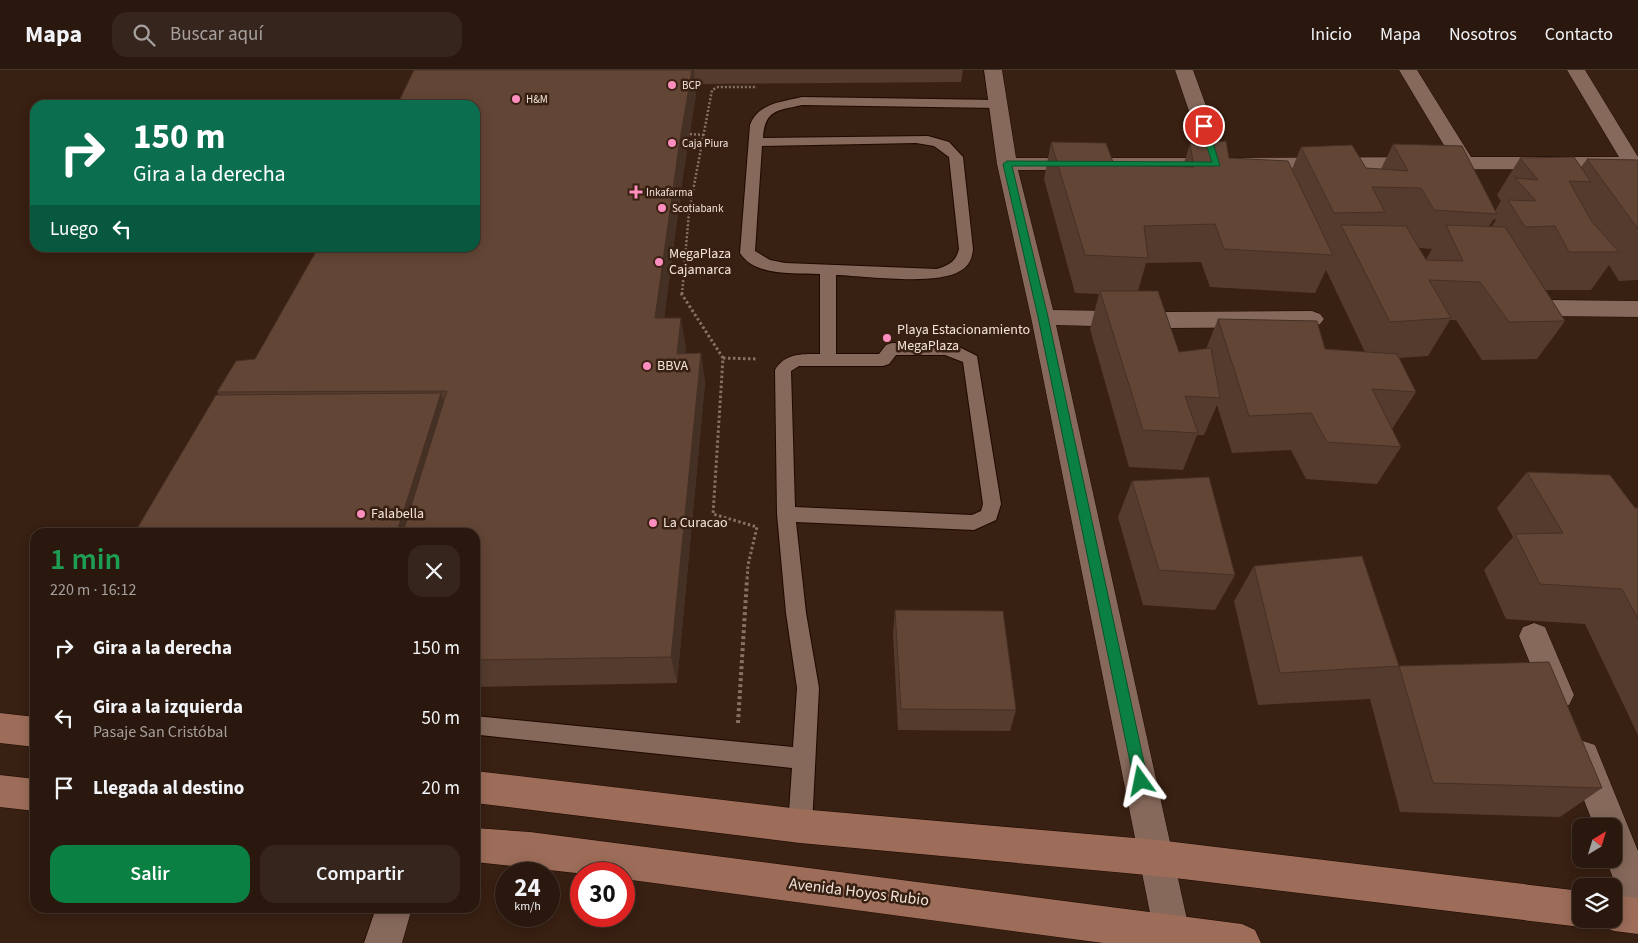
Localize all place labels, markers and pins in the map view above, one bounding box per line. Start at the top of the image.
place label: BCP [682,78,701,93]
marker: BCP [666,79,678,91]
place label: H&M [526,92,548,107]
marker: H&M [510,93,522,105]
pin [1183,105,1225,147]
place label: Caja Piura [682,136,728,151]
marker: Caja Piura [666,137,678,149]
place label: Inkafarma [646,185,693,200]
marker: Inkafarma [630,186,642,198]
place label: Scotiabank [672,201,724,216]
marker: Scotiabank [656,202,668,214]
place label: MegaPlaza Cajamarca [669,244,731,280]
marker: MegaPlaza Cajamarca [653,256,665,268]
place label: Playa Estacionamiento MegaPlaza [897,320,1030,356]
marker: Playa Estacionamiento MegaPlaza [881,332,893,344]
place label: BBVA [657,356,688,376]
marker: BBVA [641,360,653,372]
place label: Falabella [371,504,424,524]
marker: Falabella [355,508,367,520]
place label: La Curacao [663,513,728,533]
marker: La Curacao [647,517,659,529]

